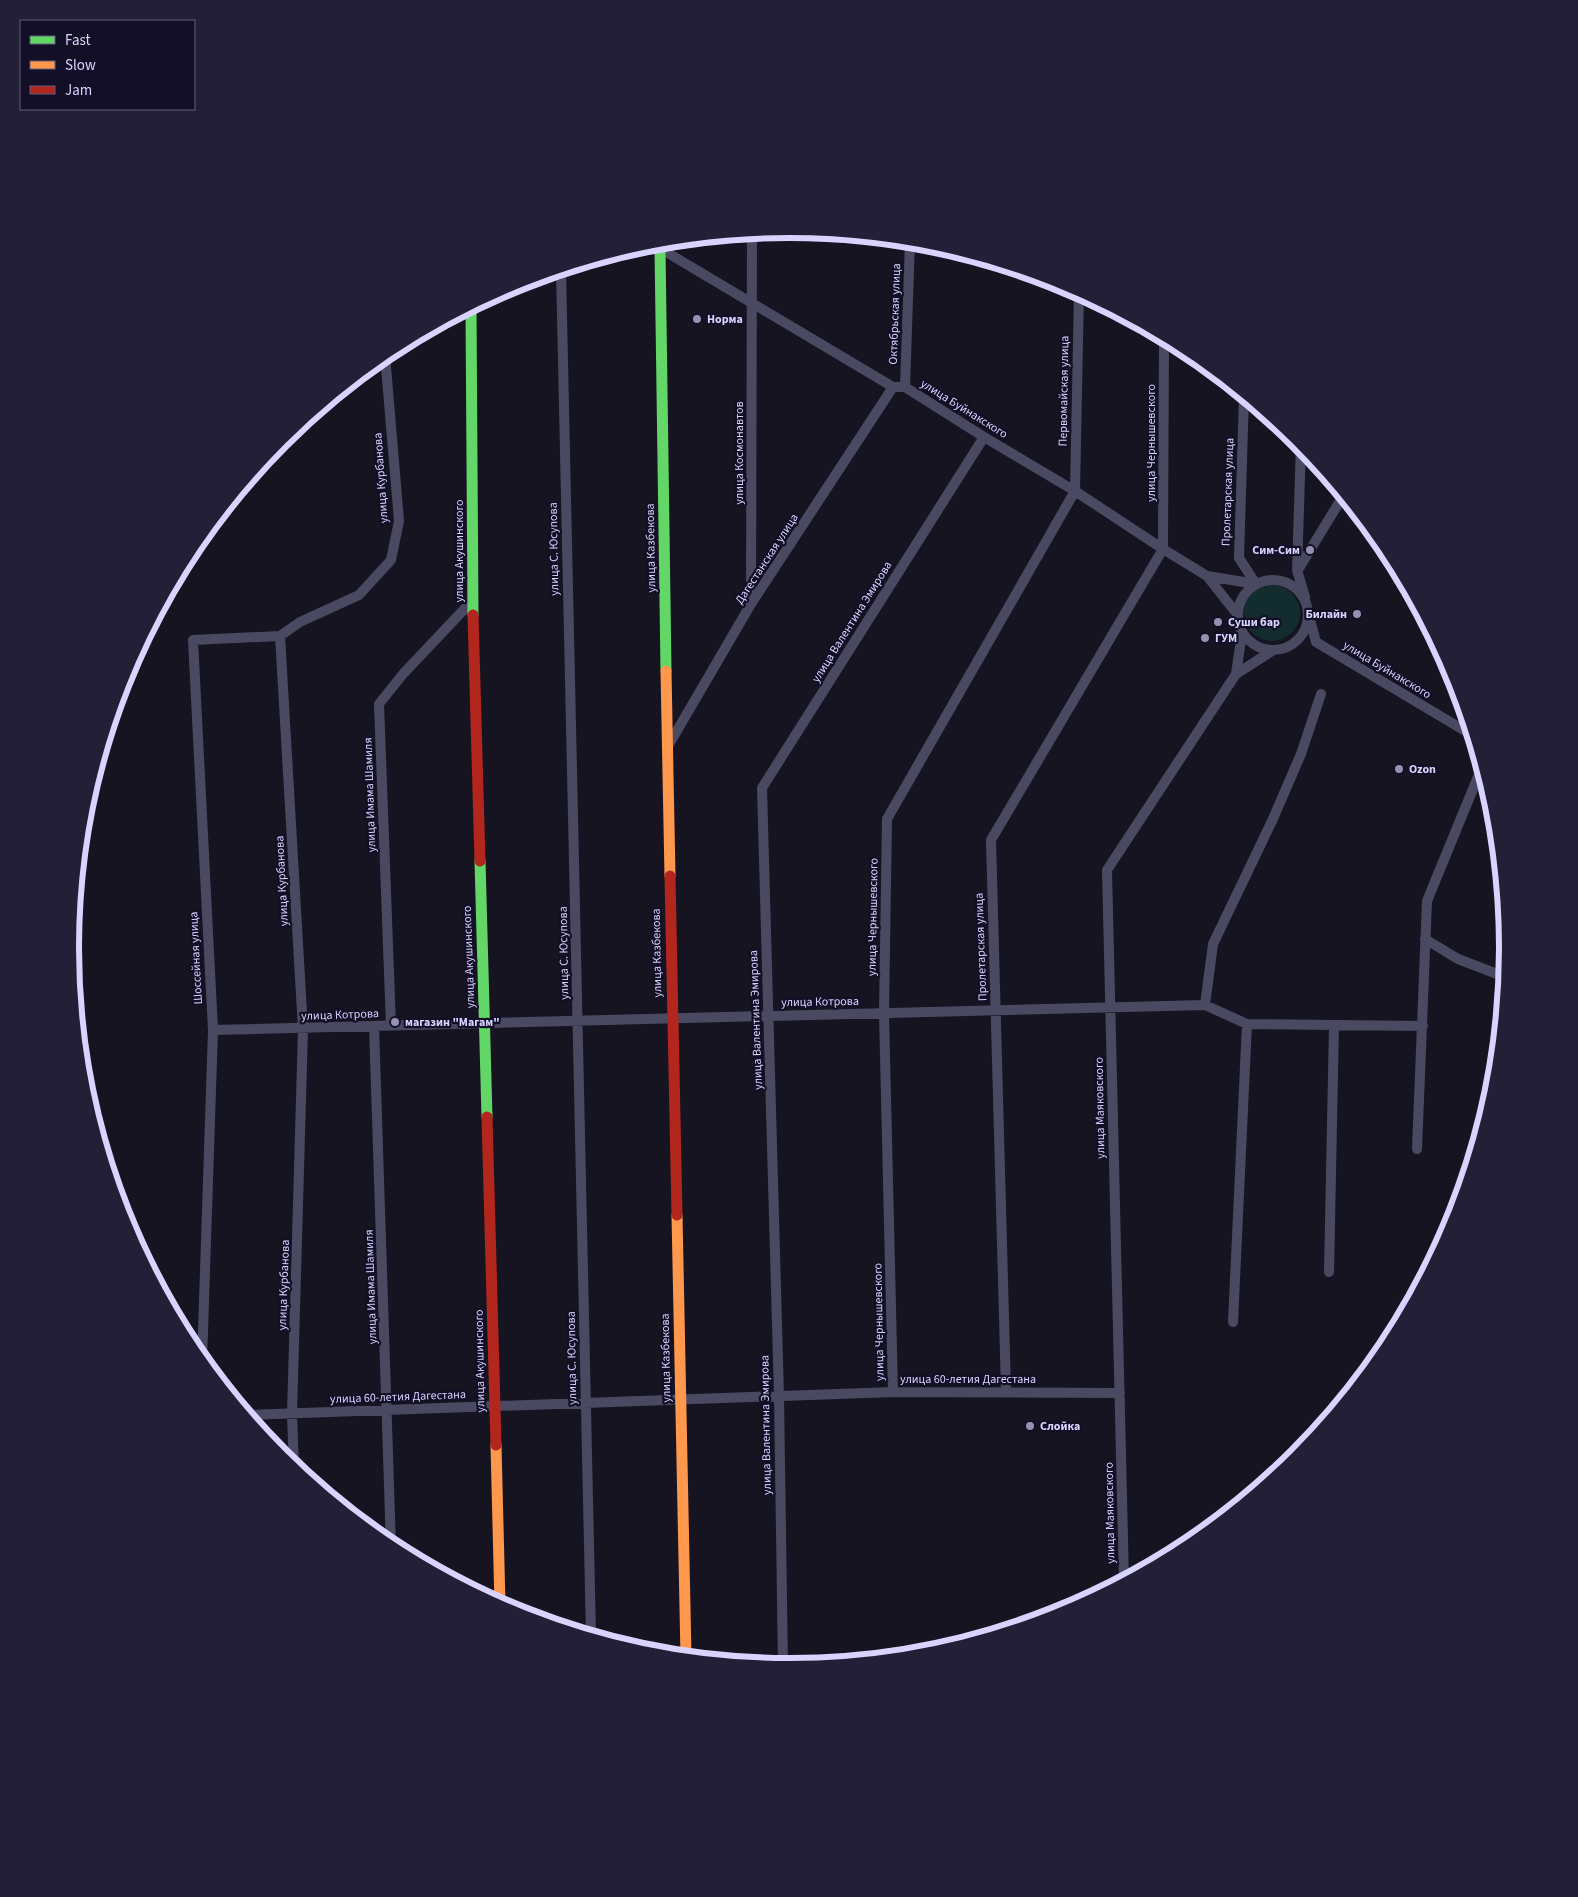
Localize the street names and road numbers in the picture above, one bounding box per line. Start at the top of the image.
street label: Октябрьская улица [885,263,905,365]
street label: Первомайская улица [1055,335,1073,447]
street label: улица Буйнакского [917,375,1011,443]
street label: улица Чернышевского [1143,384,1160,502]
street label: улица Космонавтов [731,401,748,505]
street label: улица Курбанова [369,432,393,524]
street label: Пролетарская улица [1218,438,1238,546]
street label: улица Акушинского [451,500,468,602]
street label: улица С. Юсупова [545,502,563,596]
street label: улица Казбекова [642,503,660,593]
street label: Дагестанская улица [731,510,803,608]
street label: улица Валентина Эмирова [808,558,896,686]
street label: улица Буйнакского [1340,637,1434,703]
street label: улица Имама Шамиля [359,737,381,853]
street label: улица Курбанова [271,835,293,927]
street label: улица Чернышевского [863,858,883,976]
street label: Пролетарская улица [971,893,991,1001]
street label: улица Акушинского [459,905,479,1009]
street label: улица С. Юсупова [555,906,573,1000]
street label: улица Казбекова [648,908,666,998]
street label: Шоссейная улица [185,911,207,1005]
street label: улица Валентина Эмирова [745,950,767,1090]
street label: улица Котрова [781,993,859,1011]
street label: улица Котрова [301,1005,379,1025]
street label: улица Маяковского [1091,1057,1109,1159]
street label: улица Имама Шамиля [360,1229,382,1345]
street label: улица Курбанова [274,1239,294,1331]
street label: улица Чернышевского [869,1263,889,1381]
street label: улица Акушинского [471,1309,489,1413]
street label: улица С. Юсупова [563,1311,581,1405]
street label: улица Казбекова [657,1313,675,1403]
street label: улица Валентина Эмирова [756,1355,776,1495]
street label: улица 60-летия Дагестана [900,1371,1036,1388]
street label: улица 60-летия Дагестана [330,1386,466,1408]
street label: улица Маяковского [1101,1462,1119,1564]

